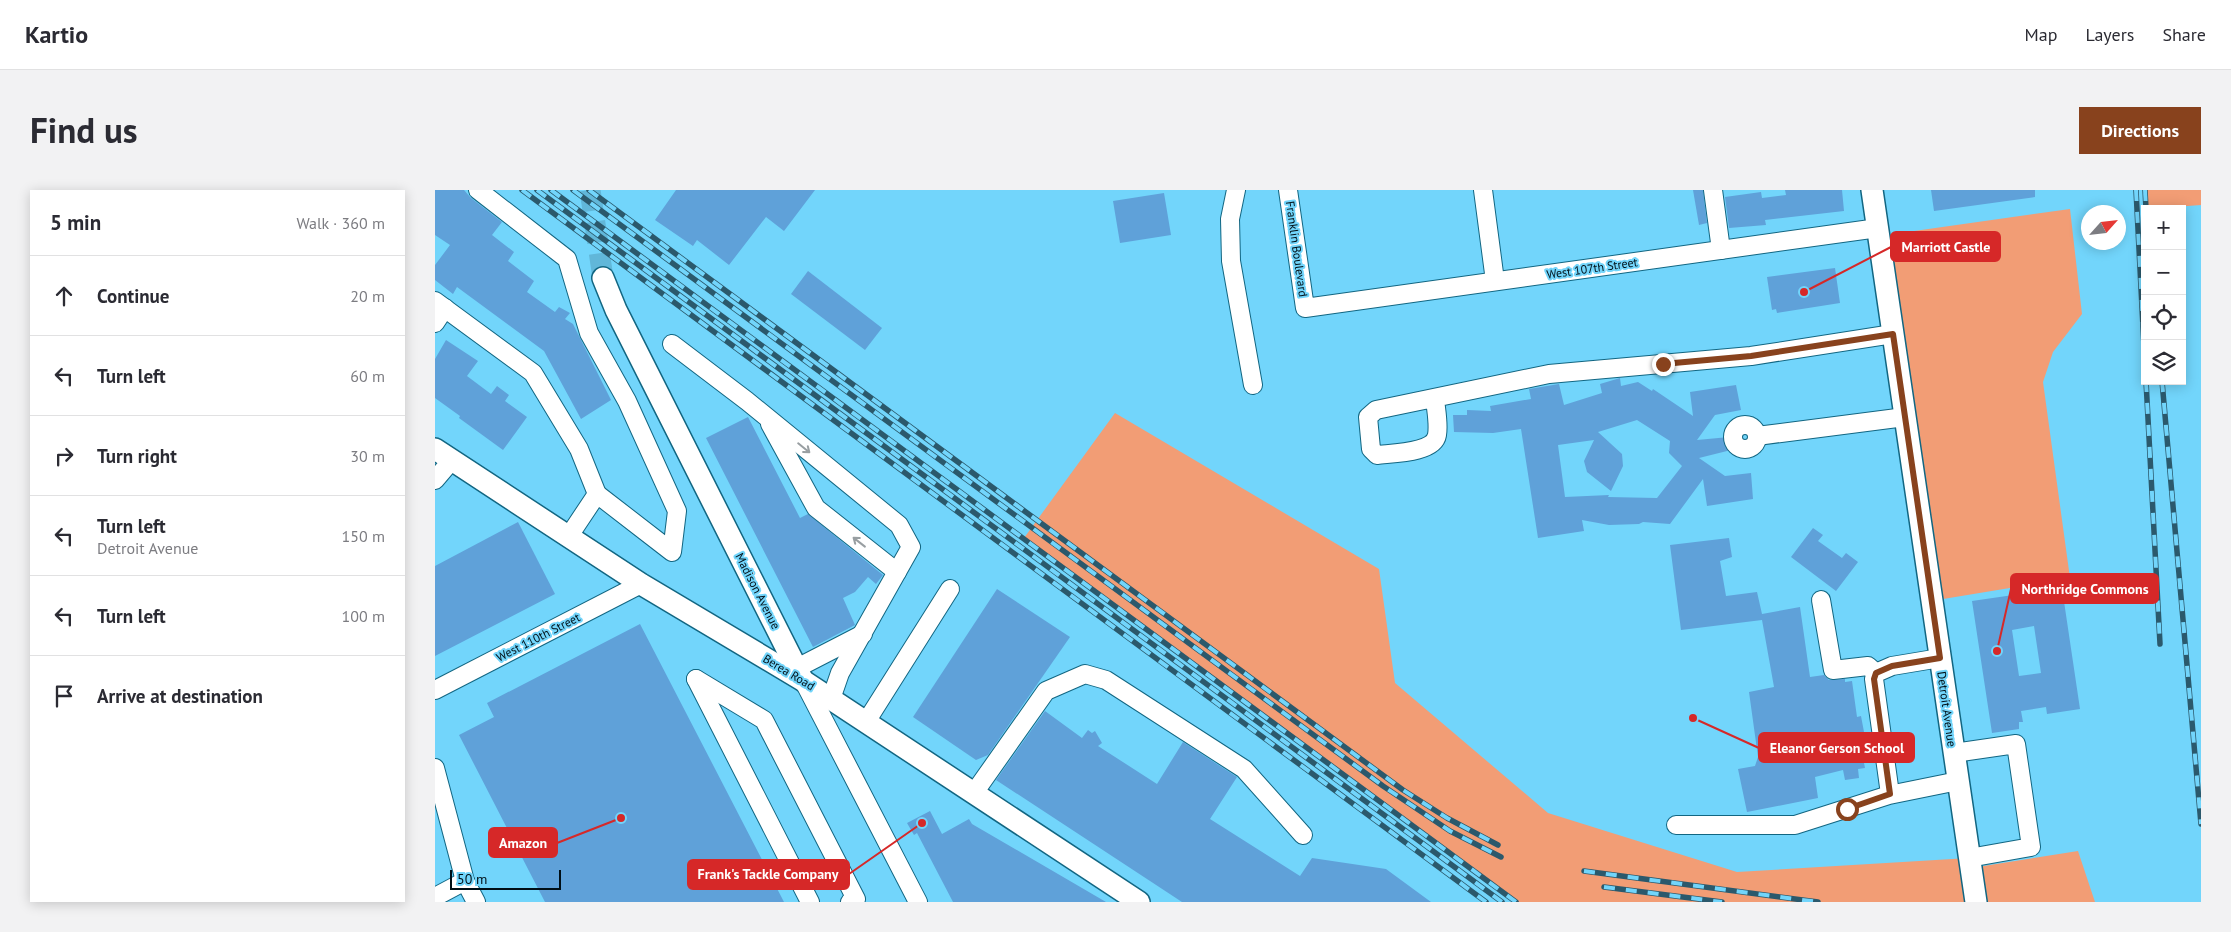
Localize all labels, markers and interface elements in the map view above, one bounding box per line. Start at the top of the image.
text: Kartio [25,19,88,50]
text: Map [2025,23,2057,46]
text: Layers [2085,23,2134,46]
text: Share [2162,23,2206,46]
text: Find us [30,107,138,153]
button: Directions [2079,107,2201,154]
street label: Franklin Boulevard [1283,200,1311,298]
north arrow [2081,205,2126,250]
map controls [2141,205,2186,385]
button: + [2141,205,2186,250]
text: 5 min [50,209,101,236]
text: Walk · 360 m [296,213,385,233]
callout: Marriott Castle [1891,232,2000,261]
text: Marriott Castle [1902,238,1990,256]
button: − [2141,250,2186,295]
street label: West 107th Street [1546,254,1638,282]
icon: ahead [50,282,78,310]
text: Continue [97,284,169,308]
text: 20 m [350,286,385,306]
button: locate [2141,295,2186,340]
button: layers [2141,340,2186,385]
route end [1652,353,1675,376]
icon: left [50,362,78,390]
text: Turn left [97,364,166,388]
text: 60 m [350,366,385,386]
icon: right [50,442,78,470]
one-way arrow [797,442,810,453]
text: Turn right [97,444,177,468]
text: 30 m [350,446,385,466]
text: Turn left [97,514,166,538]
icon: left [50,522,78,550]
text: 150 m [342,526,385,546]
one-way arrow [853,536,866,547]
text: Detroit Avenue [97,538,198,558]
street label: Madison Avenue [732,550,784,632]
callout: Northridge Commons [2011,574,2158,603]
text: Northridge Commons [2021,580,2149,598]
icon: left [50,602,78,630]
text: Turn left [97,604,166,628]
text: 100 m [342,606,385,626]
street label: West 110th Street [494,609,582,665]
street label: Berea Road [760,651,818,693]
street label: Detroit Avenue [1934,670,1960,748]
icon: arrive [50,682,78,710]
text: Arrive at destination [97,684,263,708]
callout: Eleanor Gerson School [1759,733,1914,762]
text: Eleanor Gerson School [1770,739,1905,757]
route start [1836,798,1859,821]
callout: Amazon [489,828,557,857]
text: Amazon [499,834,547,852]
callout: Frank's Tackle Company [688,860,849,889]
text: Frank's Tackle Company [698,865,839,883]
scale bar [450,867,561,890]
text: 50 m [457,870,487,888]

